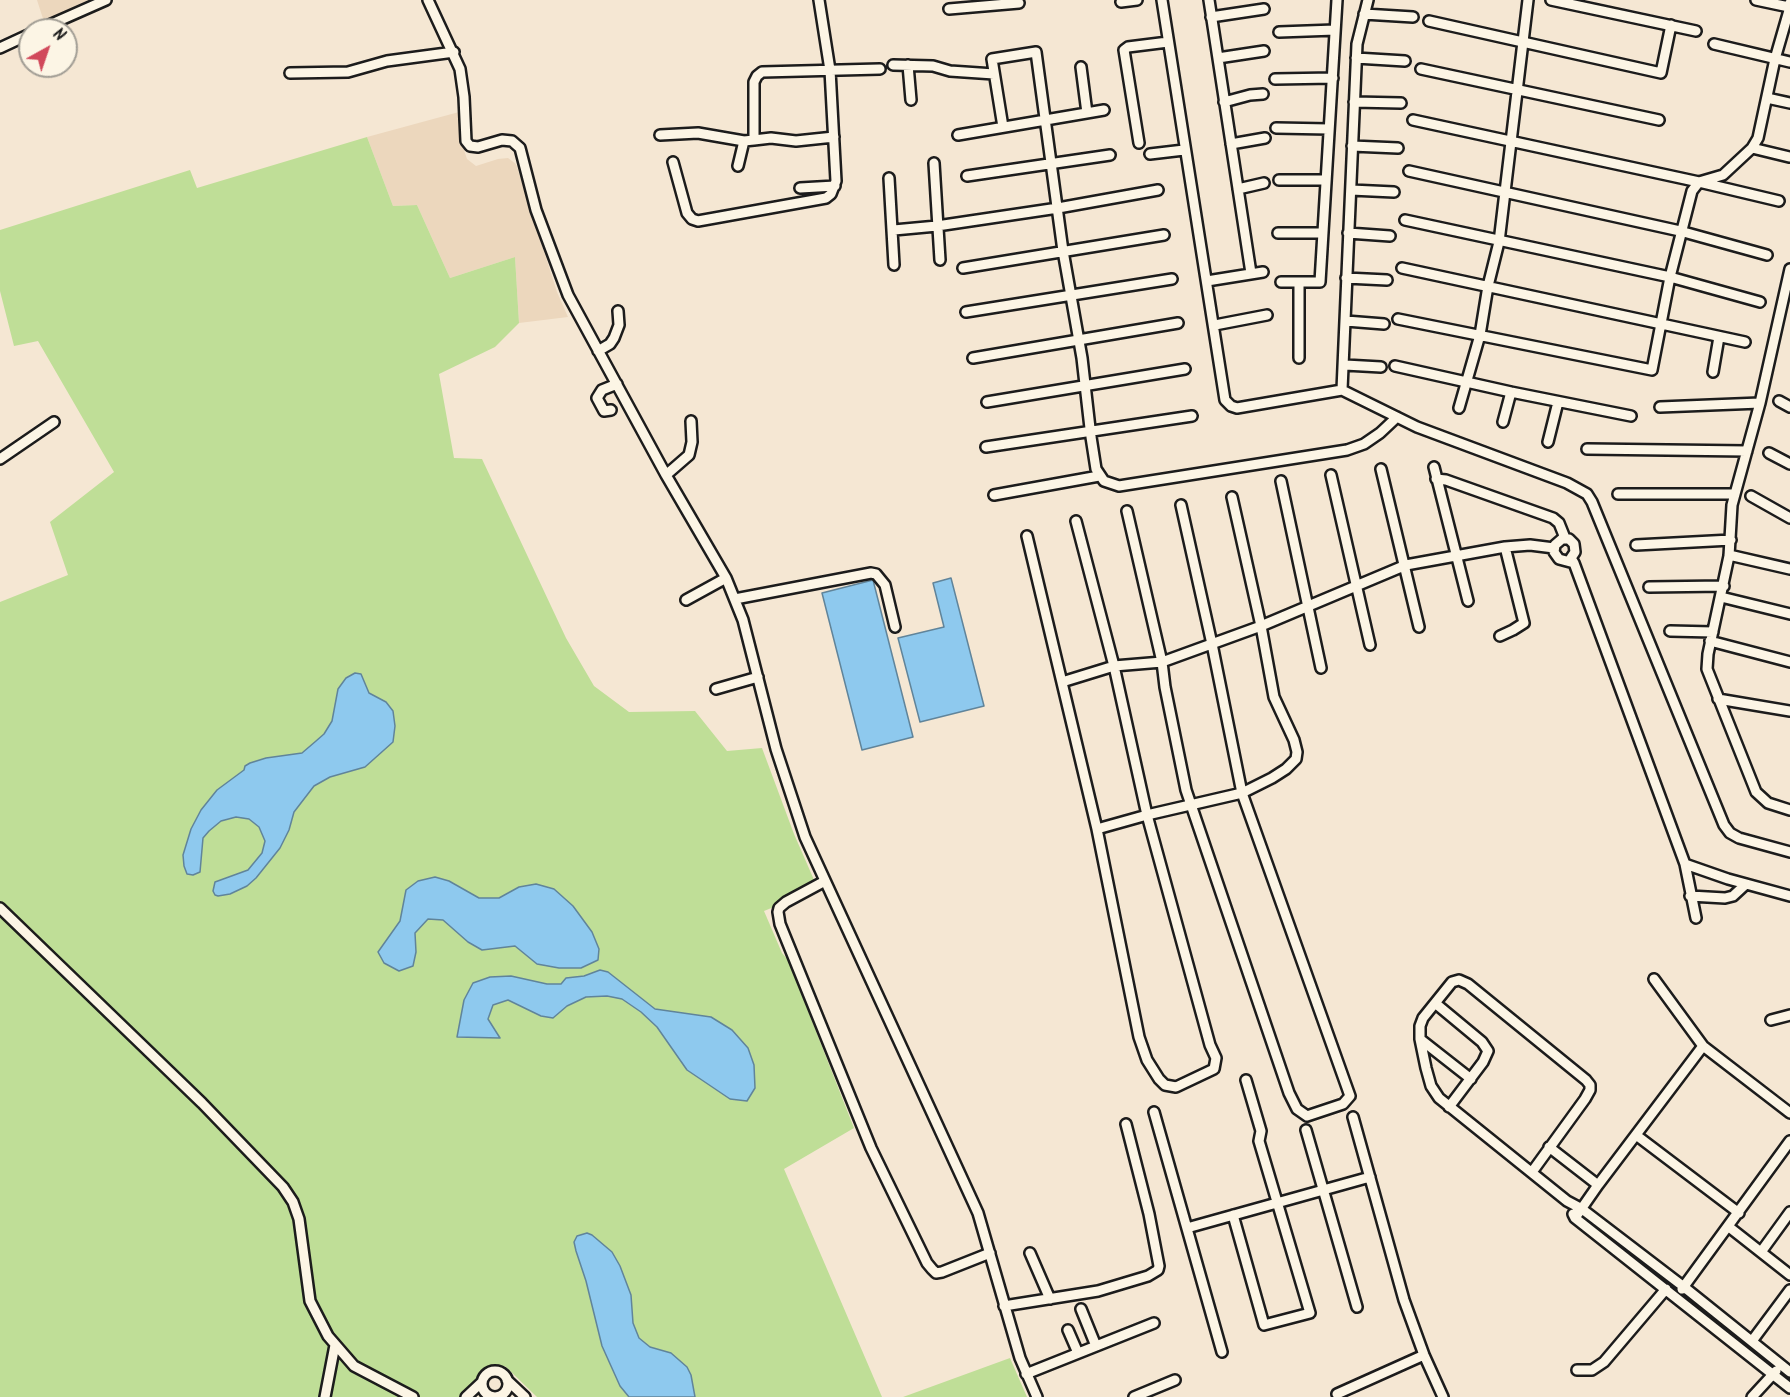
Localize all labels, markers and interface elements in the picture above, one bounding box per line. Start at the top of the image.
north arrow [18,18,78,78]
text: N [47,23,71,48]

